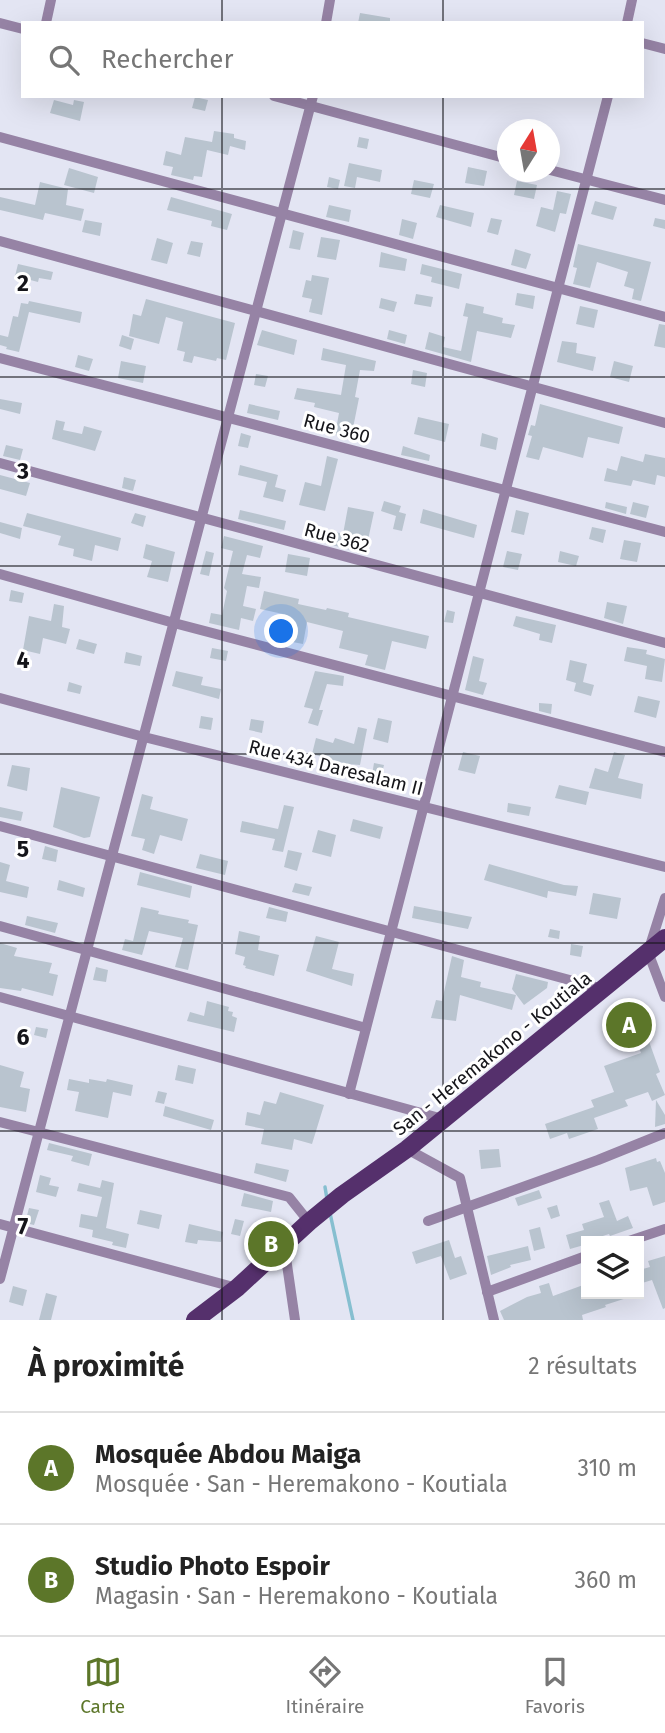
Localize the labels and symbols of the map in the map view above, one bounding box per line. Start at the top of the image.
north arrow [497,119,560,182]
text: 2 [17,269,29,297]
street label: Rue 360 [301,409,373,448]
text: 3 [16,457,29,485]
street label: Rue 362 [302,518,372,557]
your location [264,614,298,648]
text: 4 [17,646,30,674]
street label: Rue 434 Daresalam II [246,735,425,800]
text: 5 [17,835,29,863]
street label: San - Heremakono - Koutiala [389,966,596,1140]
pin: A [606,999,652,1051]
text: 6 [17,1023,30,1051]
text: 7 [18,1212,29,1240]
pin: B [248,1218,294,1270]

